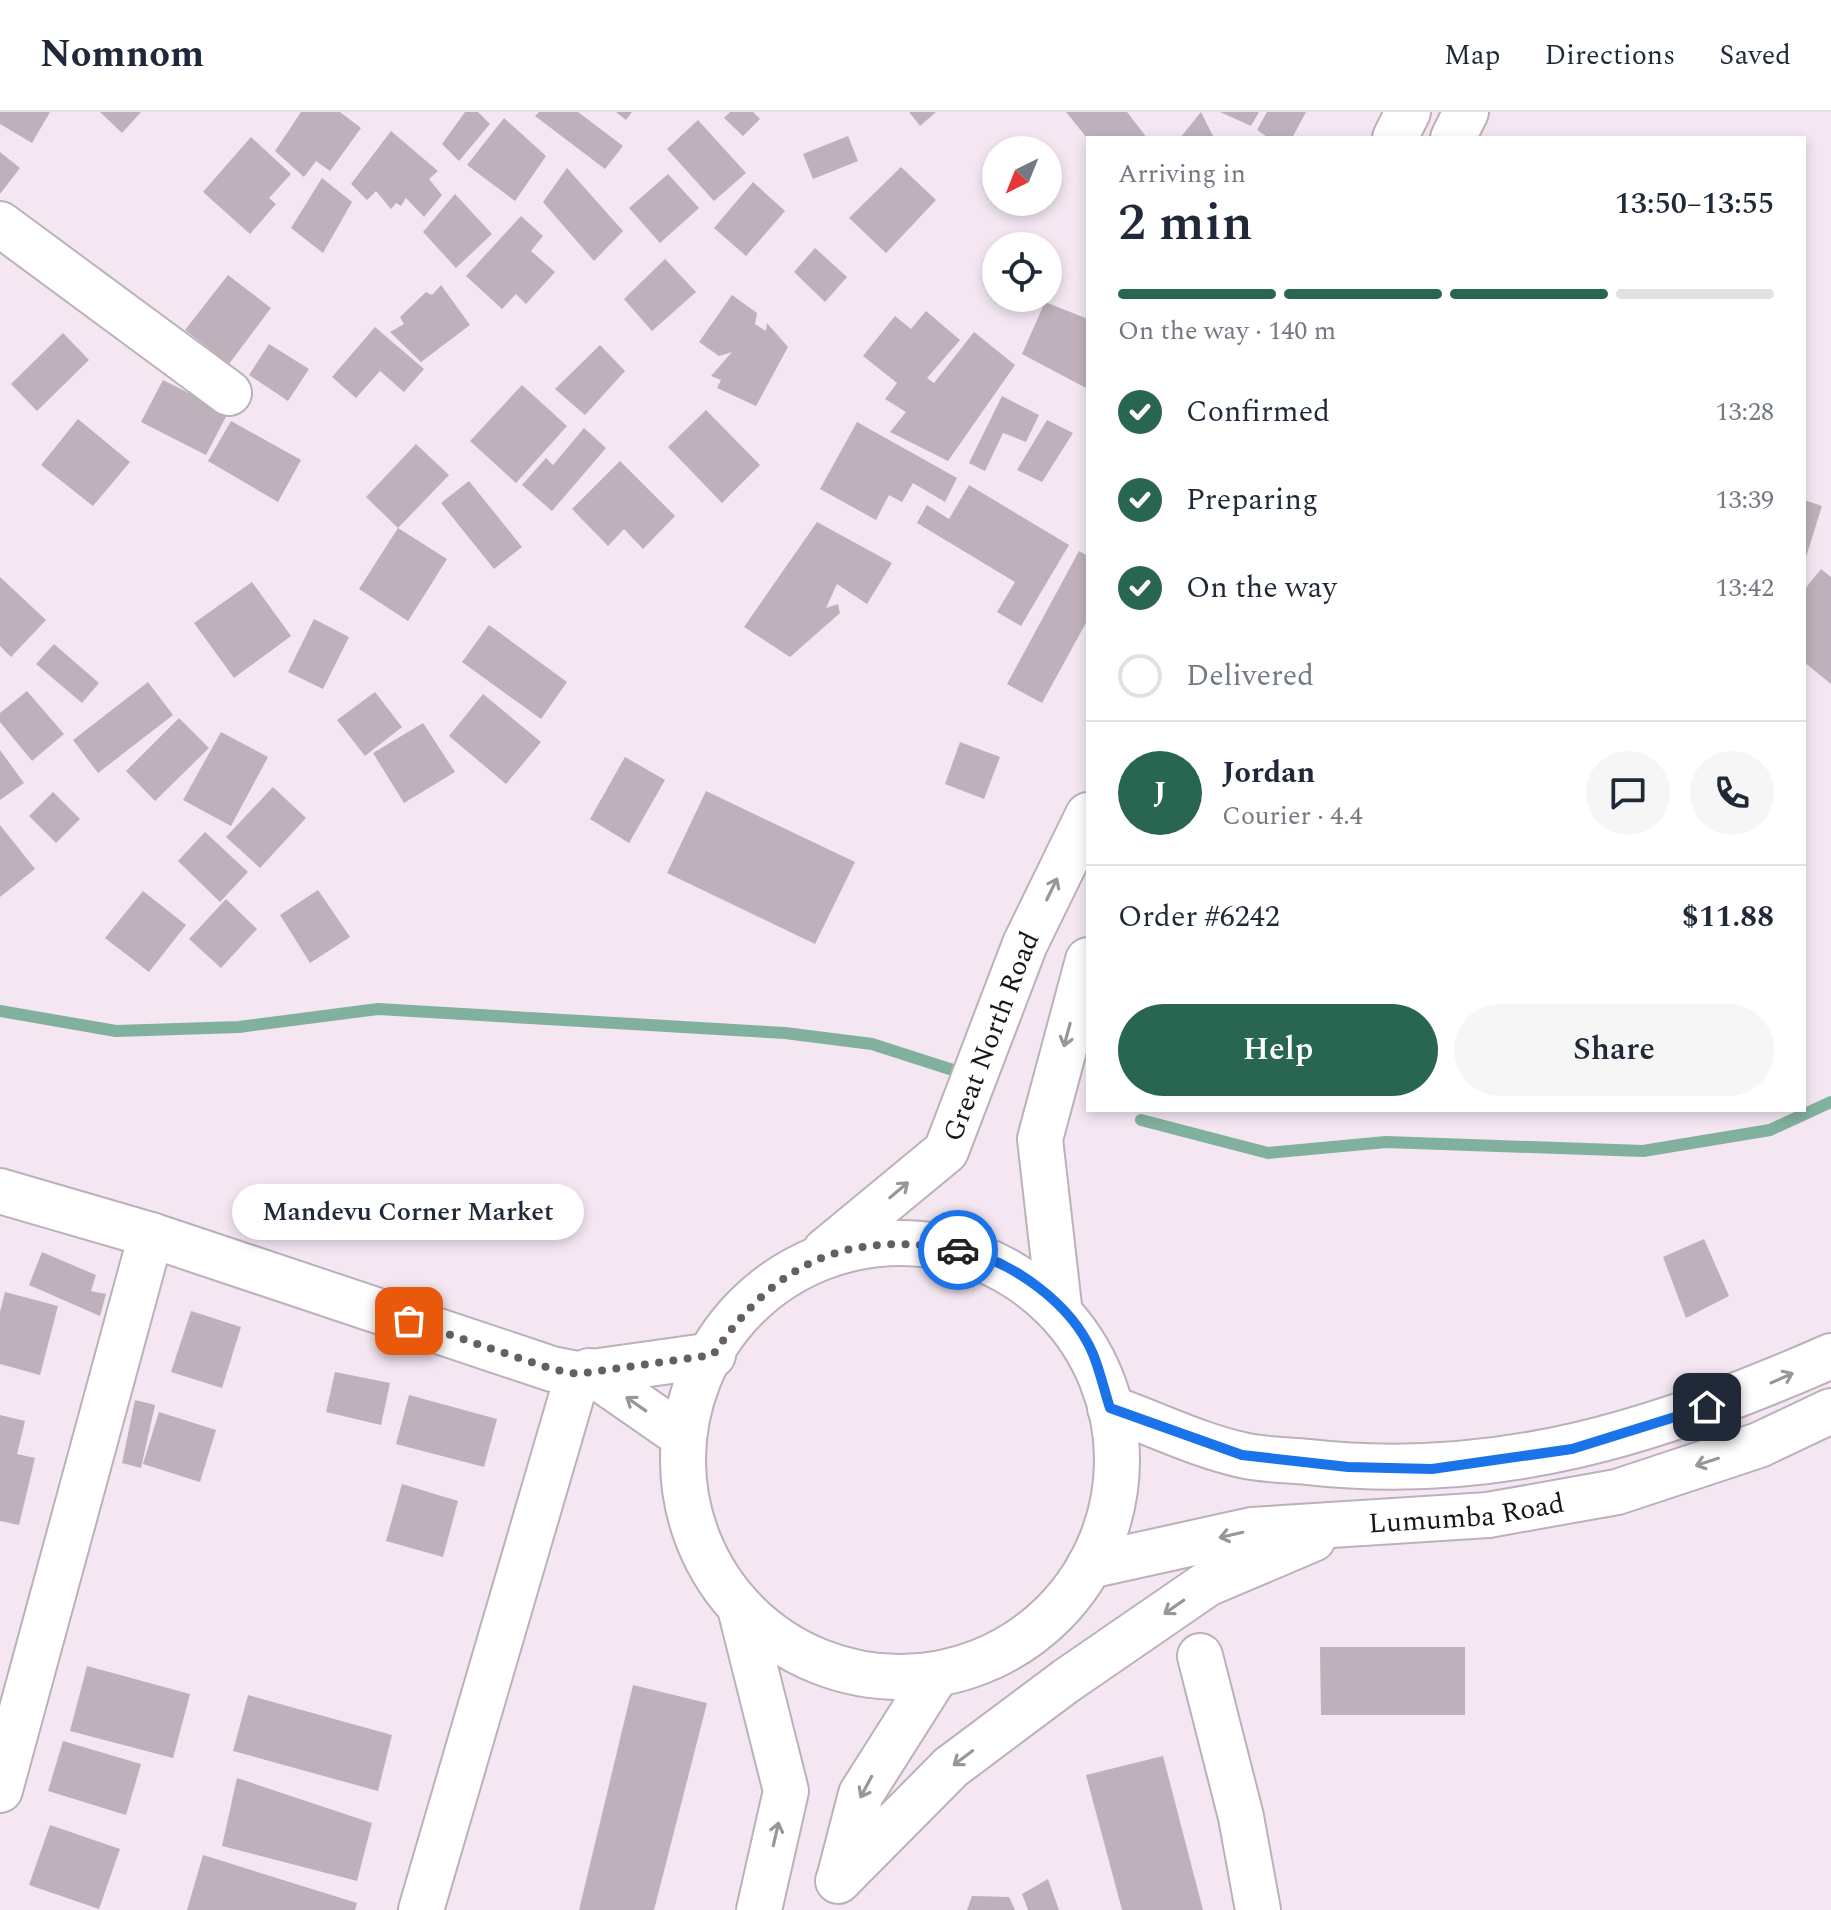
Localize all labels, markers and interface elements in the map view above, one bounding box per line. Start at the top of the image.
text: Nomnom [40,26,204,84]
text: Map [1444,34,1501,77]
text: Directions [1545,34,1675,77]
text: Saved [1719,34,1791,77]
north arrow [982,136,1062,216]
map controls [982,136,1062,312]
text: Arriving in [1118,154,1246,194]
text: 13:50–13:55 [1615,181,1774,227]
text: 2 min [1118,184,1253,263]
button: locate [982,232,1062,312]
text: On the way · 140 m [1118,311,1336,351]
text: Confirmed [1186,389,1330,435]
icon: check [1118,390,1162,434]
text: 13:28 [1715,392,1774,432]
text: Preparing [1186,477,1318,523]
icon: check [1118,478,1162,522]
text: 13:39 [1715,480,1774,520]
text: On the way [1186,565,1337,611]
icon: check [1118,566,1162,610]
text: 13:42 [1715,568,1774,608]
text: Delivered [1186,653,1314,699]
text: Jordan [1222,750,1315,796]
button: chat [1586,751,1670,835]
button: phone [1690,751,1774,835]
text: J [1154,770,1166,816]
text: Courier · 4.4 [1222,796,1363,836]
one-way arrow [1045,877,1060,901]
text: Order #6242 [1118,894,1280,940]
text: $11.88 [1682,894,1774,940]
street label: Great North Road [932,924,1051,1148]
button: Help [1118,1004,1438,1096]
button: Share [1454,1004,1774,1096]
one-way arrow [1059,1022,1074,1048]
one-way arrow [888,1181,909,1199]
callout: Mandevu Corner Market [233,1185,585,1241]
text: Mandevu Corner Market [262,1192,554,1232]
courier [918,1210,998,1290]
icon: car [936,1228,980,1272]
pin [375,1287,443,1355]
icon: bag [387,1299,431,1343]
one-way arrow [1769,1369,1794,1384]
pin [1673,1373,1741,1441]
icon: home [1685,1385,1729,1429]
one-way arrow [626,1396,648,1412]
one-way arrow [1695,1455,1721,1470]
street label: Lumumba Road [1367,1482,1568,1546]
one-way arrow [1219,1528,1244,1543]
one-way arrow [1164,1599,1186,1615]
one-way arrow [952,1750,974,1766]
one-way arrow [858,1775,874,1799]
one-way arrow [769,1822,784,1847]

